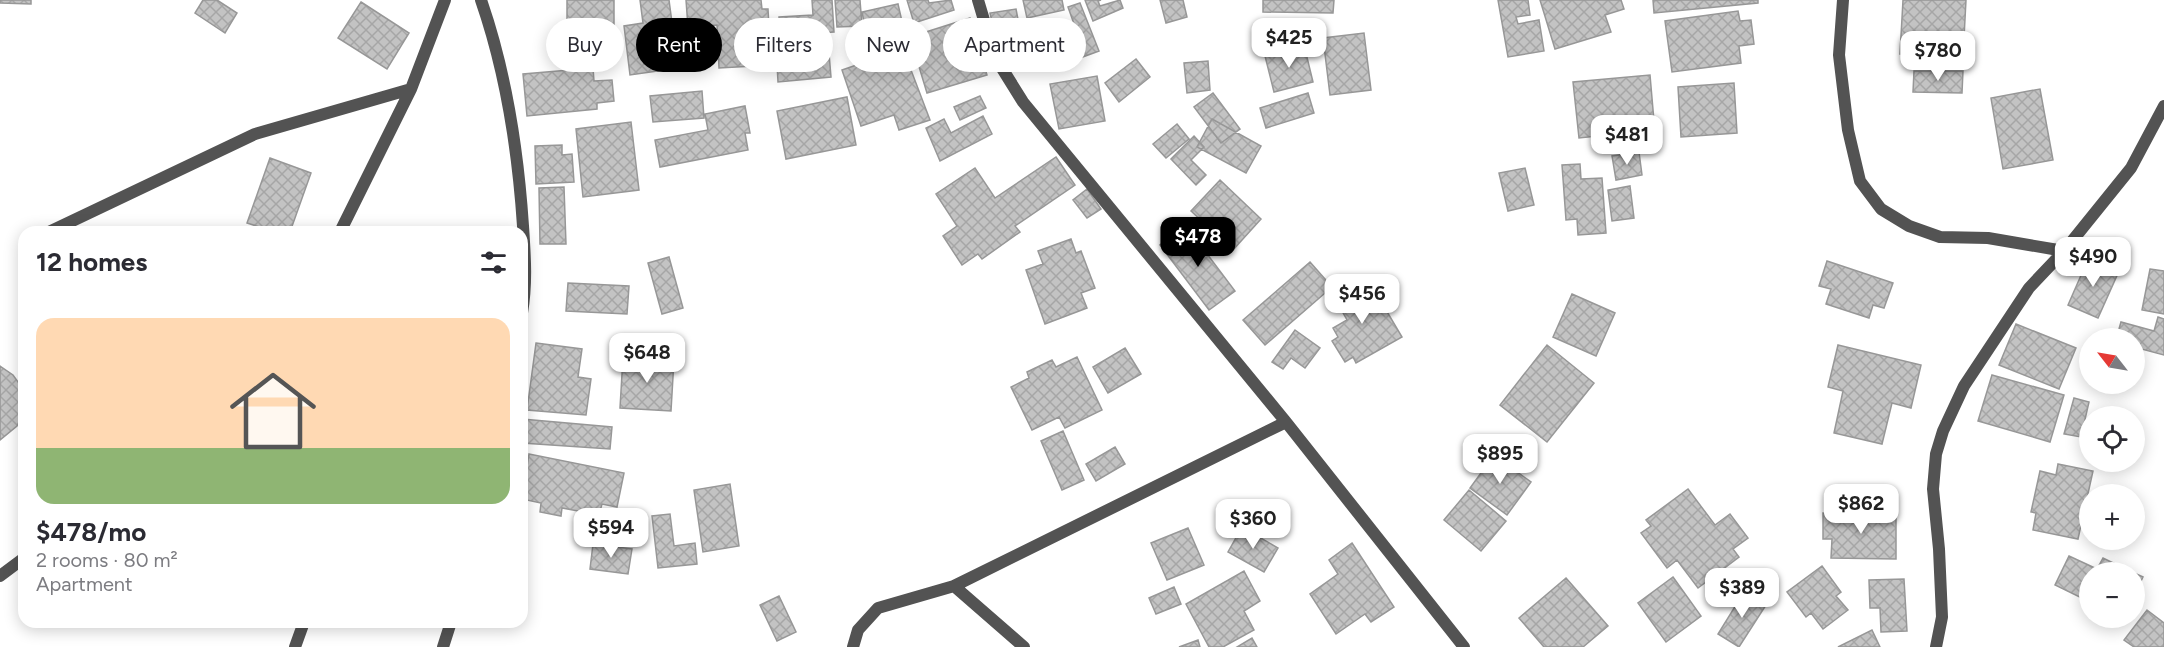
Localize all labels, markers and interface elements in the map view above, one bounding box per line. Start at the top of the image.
chip: Buy [546,18,624,72]
chip: Rent [636,18,722,72]
chip: Filters [734,18,833,72]
chip: New [845,18,931,72]
chip: Apartment [943,18,1086,72]
pin: $425 [1253,18,1325,69]
text: $425 [1266,25,1312,49]
pin: $780 [1902,31,1974,82]
text: $780 [1914,38,1962,62]
pin: $481 [1591,115,1663,166]
text: $481 [1605,122,1649,146]
pin: $478 [1162,217,1234,268]
text: $478 [1174,224,1222,248]
pin: $490 [2057,237,2129,288]
text: $490 [2069,244,2117,268]
text: 12 homes [36,246,147,278]
icon: filters [477,246,510,279]
pin: $456 [1326,274,1398,325]
text: $456 [1339,281,1385,305]
north arrow [2079,328,2145,394]
map controls [2079,328,2145,628]
pin: $648 [611,333,683,384]
text: $648 [623,340,671,364]
icon: home [219,357,327,465]
button: locate [2079,406,2145,472]
pin: $895 [1464,434,1536,485]
text: $895 [1477,441,1523,465]
pin: $862 [1825,484,1897,535]
button: + [2079,484,2145,550]
text: $862 [1838,491,1884,515]
pin: $360 [1217,499,1289,550]
text: $360 [1230,506,1276,530]
pin: $594 [575,508,647,559]
text: $594 [588,515,634,539]
text: $478/mo [36,516,146,548]
text: 2 rooms · 80 m² [36,548,178,572]
button: − [2079,562,2145,628]
pin: $389 [1706,568,1778,619]
text: Apartment [36,572,133,596]
text: $389 [1719,575,1765,599]

